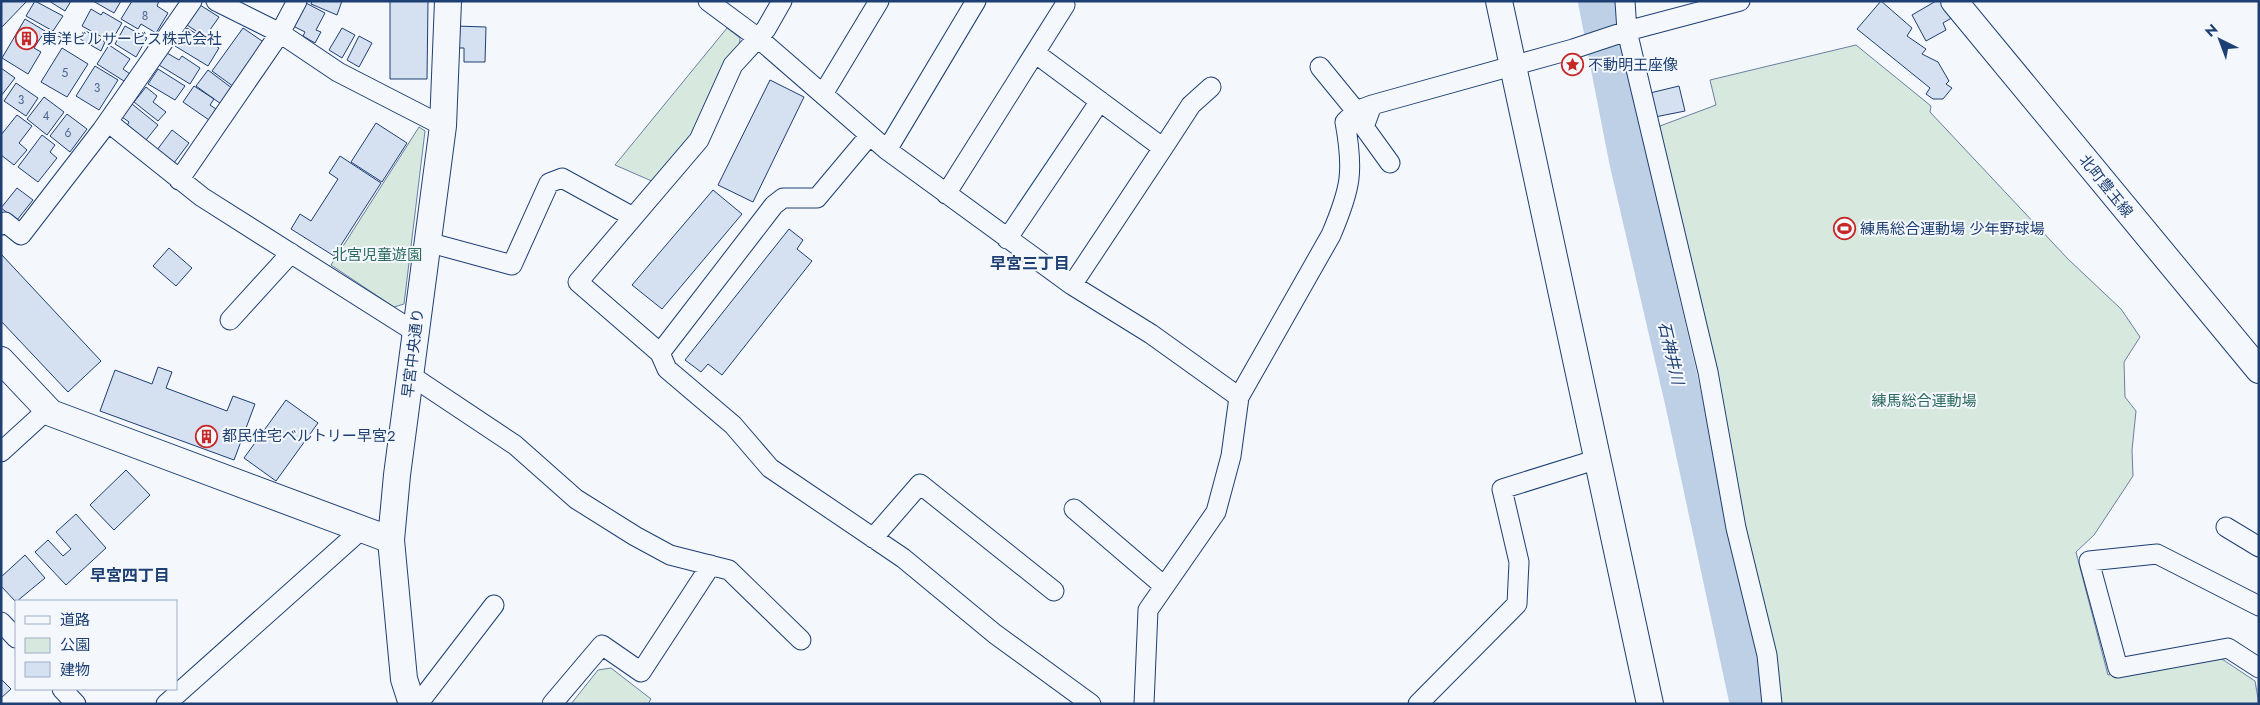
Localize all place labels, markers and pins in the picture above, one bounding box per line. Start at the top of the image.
building icon: 東洋ビルサービス株式会社 [14,27,38,51]
place label: 東洋ビルサービス株式会社 [42,28,222,50]
place icon: 不動明王座像 [1560,53,1584,77]
place label: 不動明王座像 [1588,54,1678,76]
sports icon: 練馬総合運動場 少年野球場 [1832,217,1856,241]
place label: 練馬総合運動場 少年野球場 [1860,218,2045,240]
building icon: 都民住宅ベルトリー早宮2 [194,424,218,448]
place label: 都民住宅ベルトリー早宮2 [222,425,396,447]

